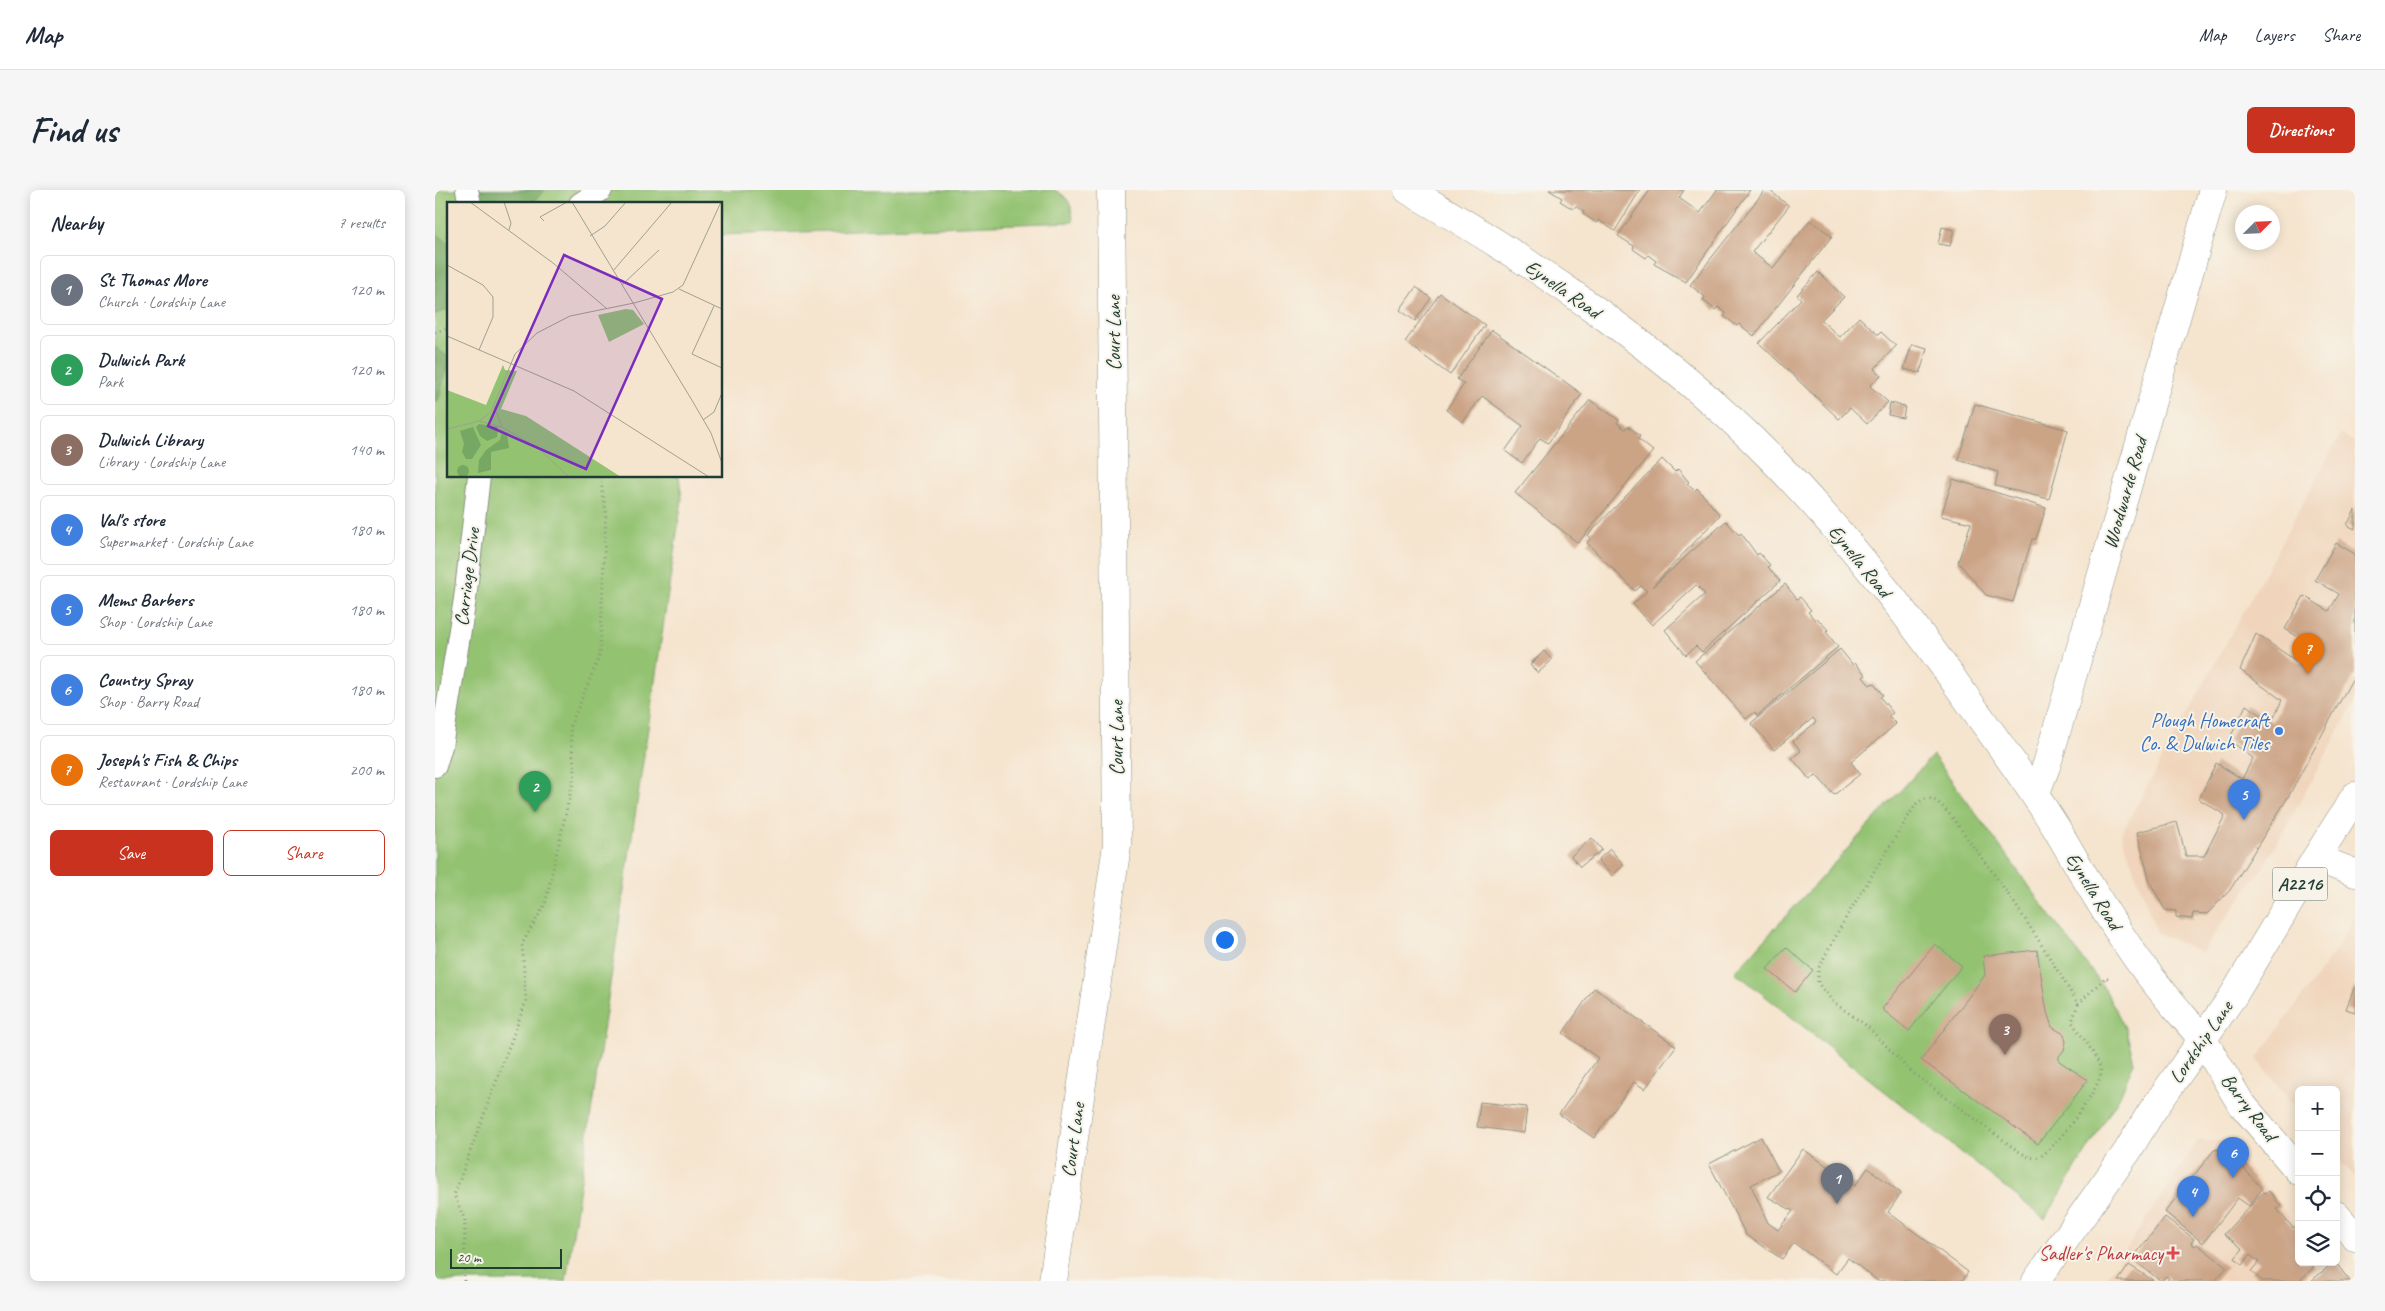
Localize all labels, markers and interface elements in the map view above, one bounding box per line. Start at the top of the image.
text: Map [25,20,62,50]
text: Map [2199,24,2227,46]
text: Layers [2255,24,2294,46]
text: Share [2322,24,2360,46]
button: Directions [2247,107,2355,153]
text: Find us [30,108,117,153]
inset map [447,202,723,478]
north arrow [2235,205,2280,250]
text: Nearby [50,210,103,236]
text: 7 results [338,213,385,233]
street label: Eynella Road [1520,254,1608,326]
text: St Thomas More [98,268,207,292]
text: 1 [63,280,71,300]
text: 120 m [350,280,384,300]
text: Church · Lordship Lane [98,292,225,312]
street label: Court Lane [1101,294,1126,370]
text: Dulwich Park [98,348,184,372]
text: 2 [63,360,71,380]
text: 120 m [350,360,384,380]
text: Park [98,372,123,392]
text: Dulwich Library [98,428,203,452]
street label: Woodwarde Road [2097,431,2154,552]
text: 3 [63,440,71,460]
text: 140 m [350,440,384,460]
text: Library · Lordship Lane [98,452,225,472]
text: Val's store [98,508,165,532]
text: 4 [63,520,71,540]
text: 180 m [350,520,384,540]
street label: Eynella Road [1823,520,1899,605]
street label: Carriage Drive [449,525,486,628]
text: Supermarket · Lordship Lane [98,532,253,552]
text: Mems Barbers [98,588,193,612]
text: 5 [64,600,70,620]
text: 180 m [350,600,384,620]
text: Shop · Lordship Lane [98,612,212,632]
pin: 7 [2292,633,2324,674]
text: Country Spray [98,668,192,692]
text: 6 [63,680,71,700]
text: 180 m [350,680,384,700]
text: Shop · Barry Road [98,692,199,712]
street label: Court Lane [1104,699,1129,775]
place label: Plough Homecraft Co. & Dulwich Tiles [2140,708,2271,756]
marker: Plough Homecraft Co. & Dulwich Tiles [2273,725,2285,737]
text: Joseph's Fish & Chips [98,748,237,772]
text: 7 [63,760,71,780]
text: 200 m [350,760,384,780]
pin: 2 [519,771,551,812]
text: Restaurant · Lordship Lane [98,772,247,792]
pin: 5 [2228,779,2260,820]
button: Save [50,830,213,876]
button: Share [223,830,385,876]
street label: Eynella Road [2060,848,2129,937]
road number: A2216 [2273,868,2327,901]
your location [1212,927,1238,953]
street label: Lordship Lane [2163,995,2239,1088]
pin: 3 [1989,1014,2021,1055]
street label: Barry Road [2215,1068,2284,1148]
map controls [2295,1086,2340,1266]
button: + [2295,1086,2340,1131]
street label: Court Lane [1055,1100,1091,1179]
button: − [2295,1131,2340,1176]
pin: 6 [2217,1137,2249,1178]
pin: 1 [1821,1163,1853,1204]
pin: 4 [2177,1176,2209,1217]
button: locate [2295,1176,2340,1221]
button: layers [2295,1221,2340,1266]
place label: Sadler's Pharmacy [2038,1241,2165,1266]
scale bar [450,1246,563,1269]
marker: Sadler's Pharmacy [2167,1247,2179,1259]
text: 20 m [457,1249,481,1266]

